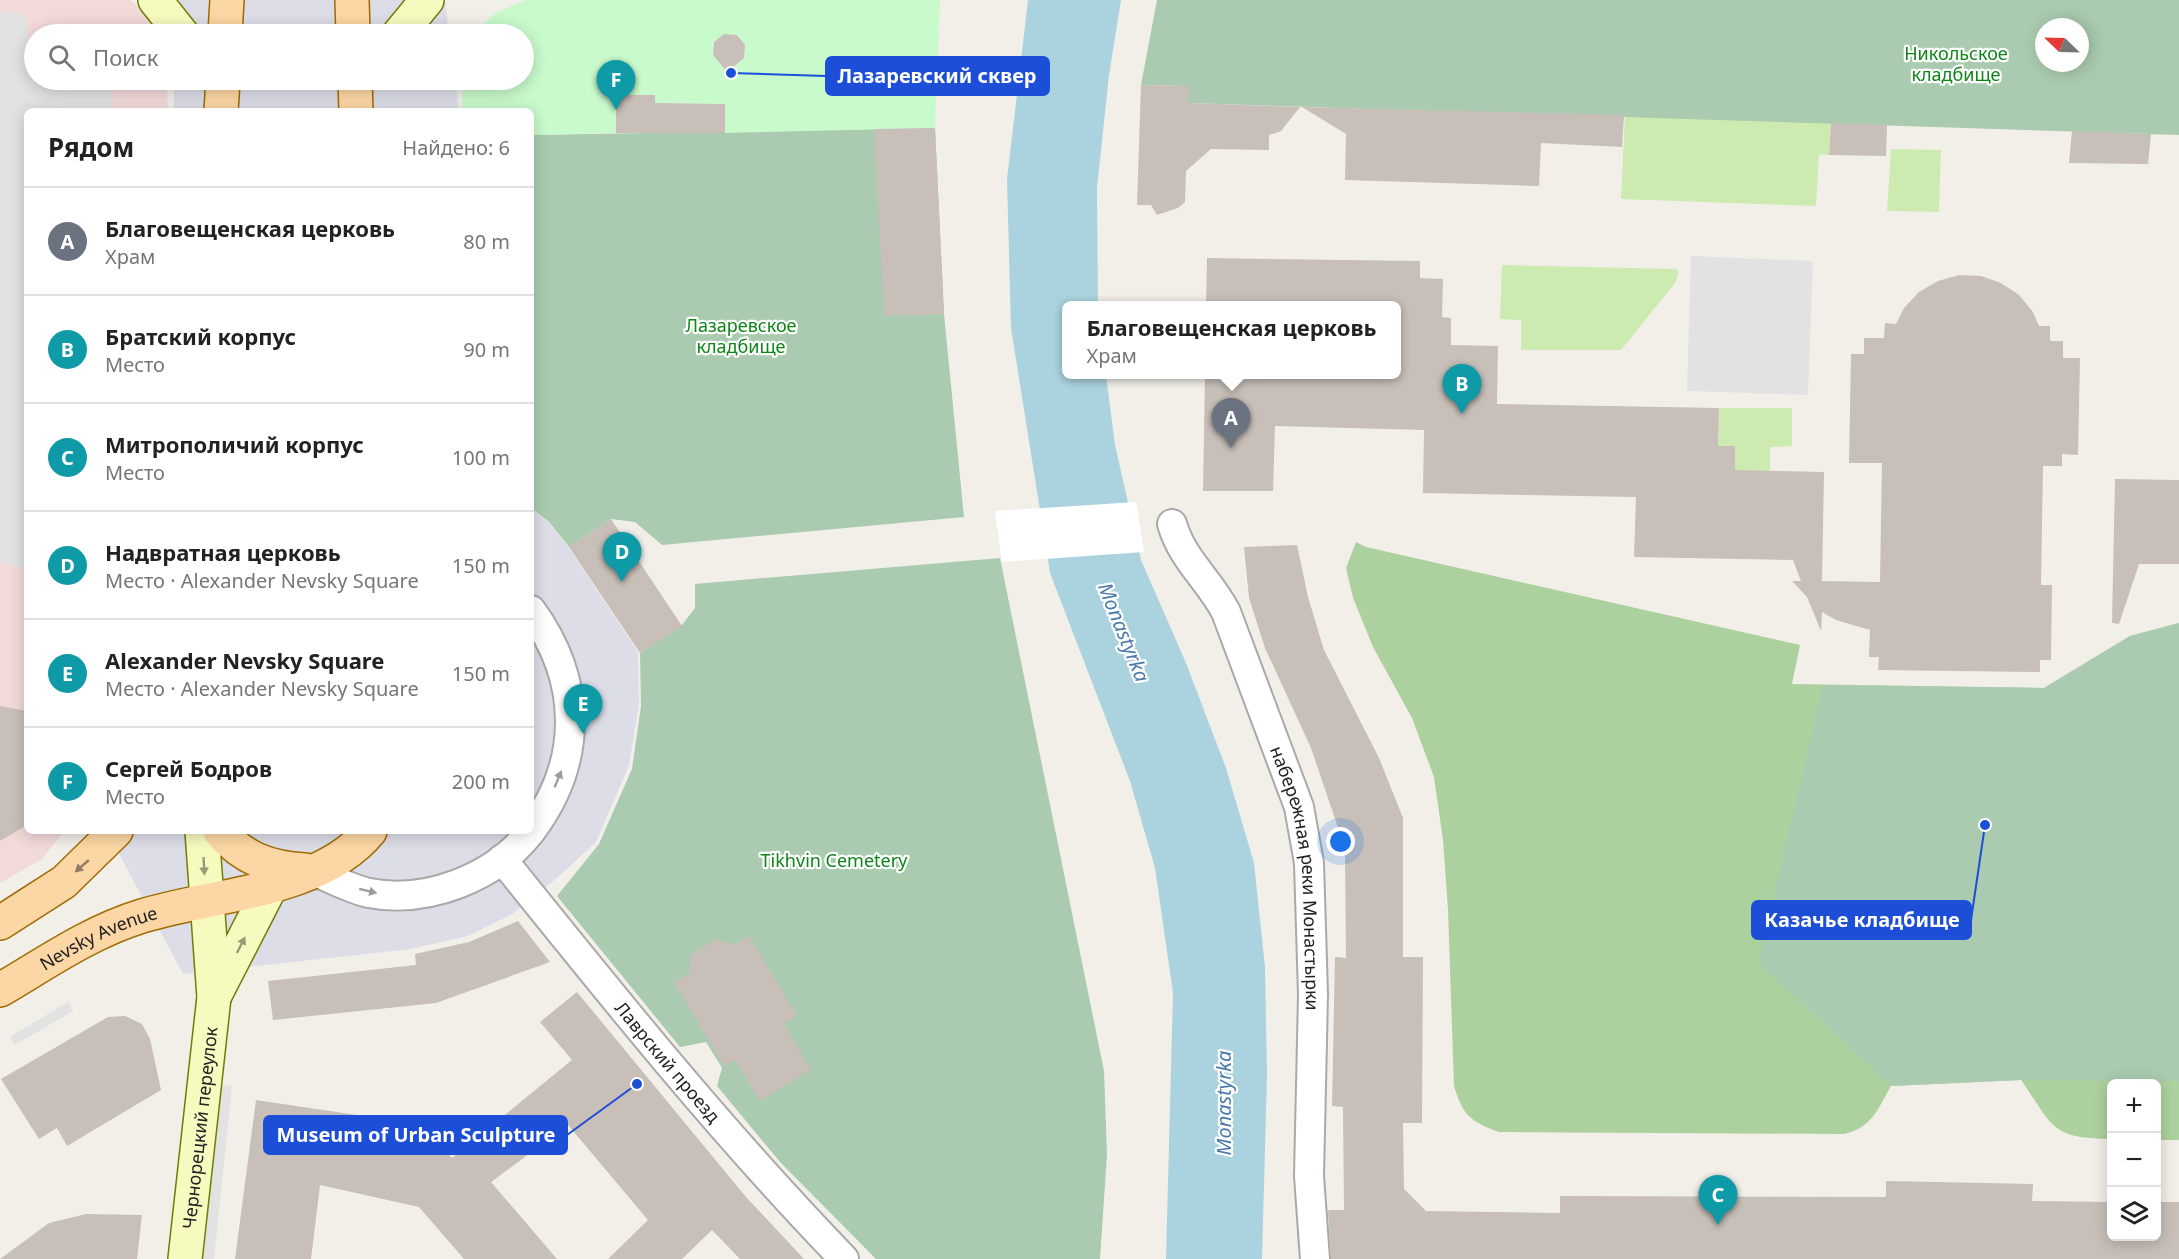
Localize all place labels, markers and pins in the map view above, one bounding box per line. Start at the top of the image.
callout: Лазаревский сквер [826,57,1049,95]
pin: F [596,60,636,110]
pin: B [1442,364,1482,414]
pin: A [1212,398,1250,448]
pin: D [602,532,642,582]
pin: E [564,684,602,734]
callout: Казачье кладбище [1752,901,1971,939]
callout: Museum of Urban Sculpture [264,1116,567,1154]
pin: C [1698,1176,1738,1225]

